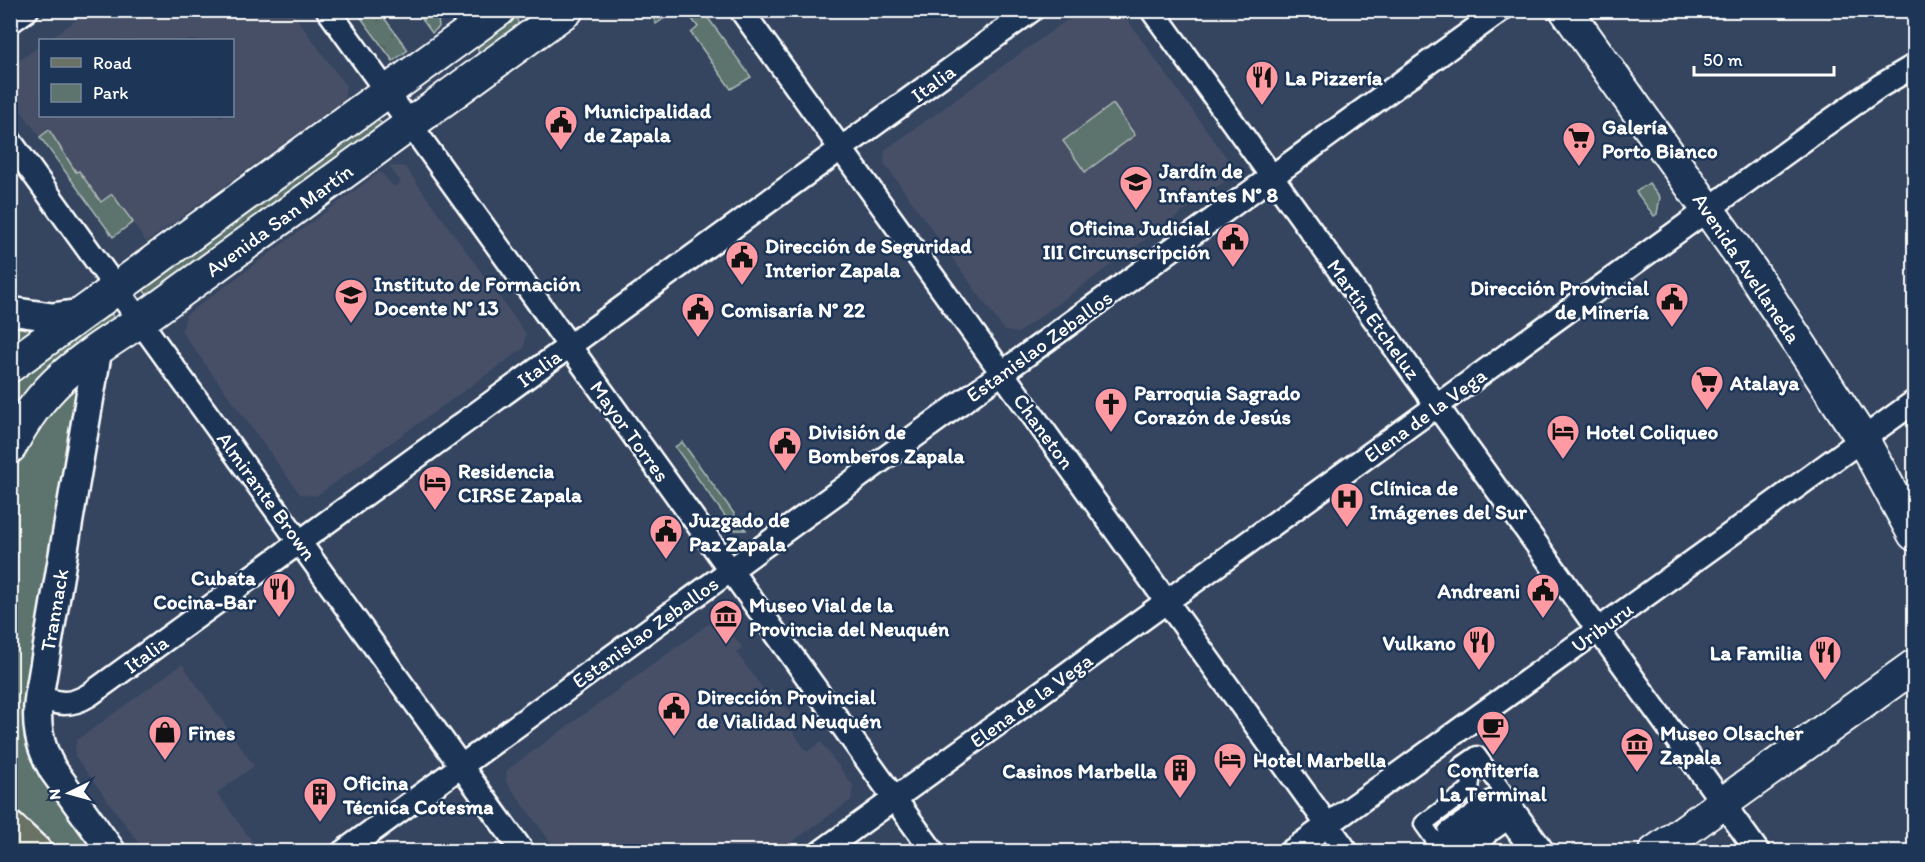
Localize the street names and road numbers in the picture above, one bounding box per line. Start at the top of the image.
street label: Italia [906,58,960,107]
street label: Avenida San Martín [200,158,358,282]
street label: Avenida Avellaneda [1687,188,1807,348]
street label: Martín Etcheluz [1322,254,1426,384]
street label: Estanislao Zeballos [961,285,1117,407]
street label: Italia [512,343,566,392]
street label: Elena de la Vega [1359,362,1491,468]
street label: Mayor Torres [585,376,675,486]
street label: Chaneton [1008,388,1080,474]
street label: Almirante Brown [212,427,322,565]
street label: Trannack [34,566,74,653]
street label: Estanislao Zeballos [567,571,723,693]
street label: Uriburu [1566,596,1638,658]
street label: Italia [119,629,173,678]
street label: Elena de la Vega [965,647,1097,753]

